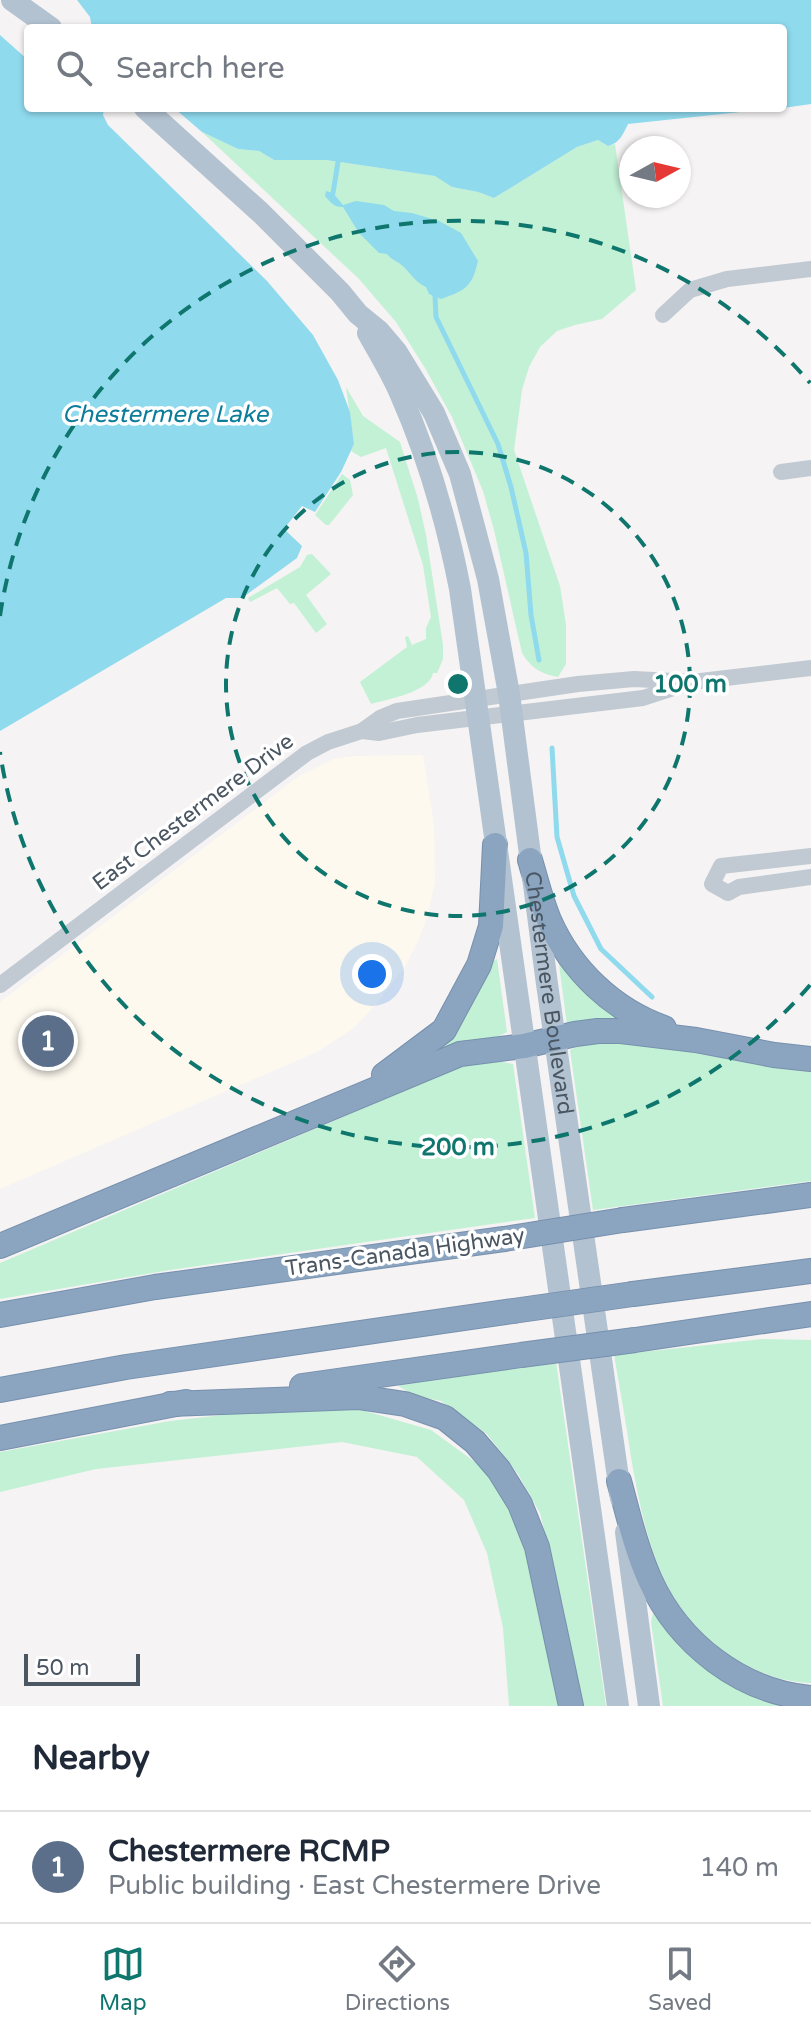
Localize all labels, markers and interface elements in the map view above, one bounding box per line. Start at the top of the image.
search box [24,24,787,112]
icon: search [52,46,96,90]
text: Search here [116,50,285,87]
north arrow [619,136,691,208]
water label: Chestermere Lake [62,400,269,429]
centre of rings [444,670,472,698]
text: 100 m [653,670,727,699]
street label: East Chestermere Drive [87,728,299,896]
street label: Chestermere Boulevard [519,870,579,1116]
your location [352,954,392,994]
pin: 1 [22,1011,74,1071]
text: 200 m [421,1133,495,1162]
street label: Trans-Canada Highway [284,1222,527,1282]
scale bar [24,1650,140,1686]
text: 50 m [36,1655,90,1681]
text: Nearby [32,1738,150,1779]
text: Chestermere RCMP [108,1833,390,1870]
text: 1 [50,1852,66,1883]
text: 140 m [699,1852,779,1883]
text: Public building · East Chestermere Drive [108,1870,601,1901]
tab: Map [99,1942,147,2016]
tab: Directions [345,1942,450,2016]
tab: Saved [648,1942,712,2016]

